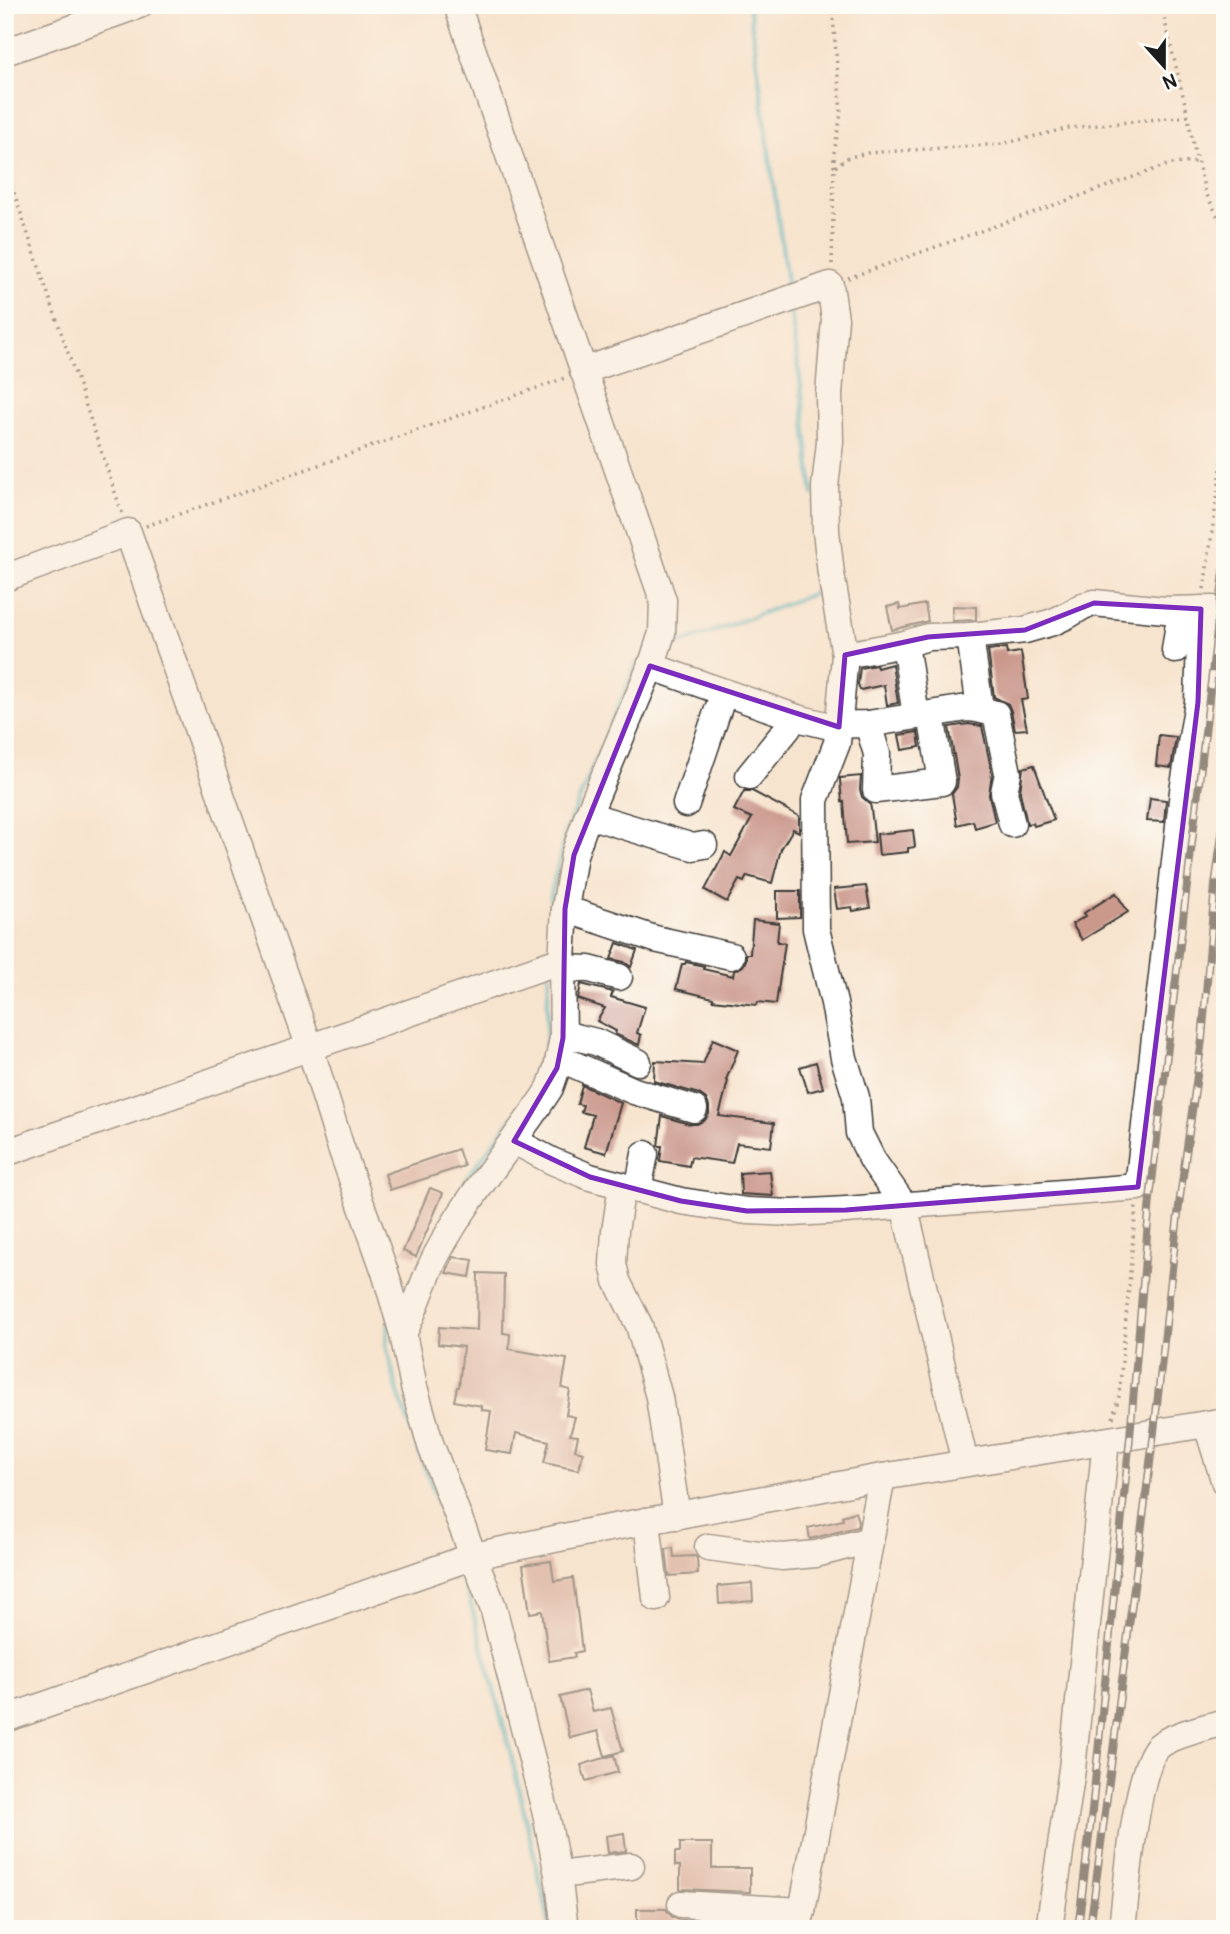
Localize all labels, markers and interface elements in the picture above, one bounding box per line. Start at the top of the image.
north arrow [1128,32,1198,102]
text: N [1159,67,1180,94]

